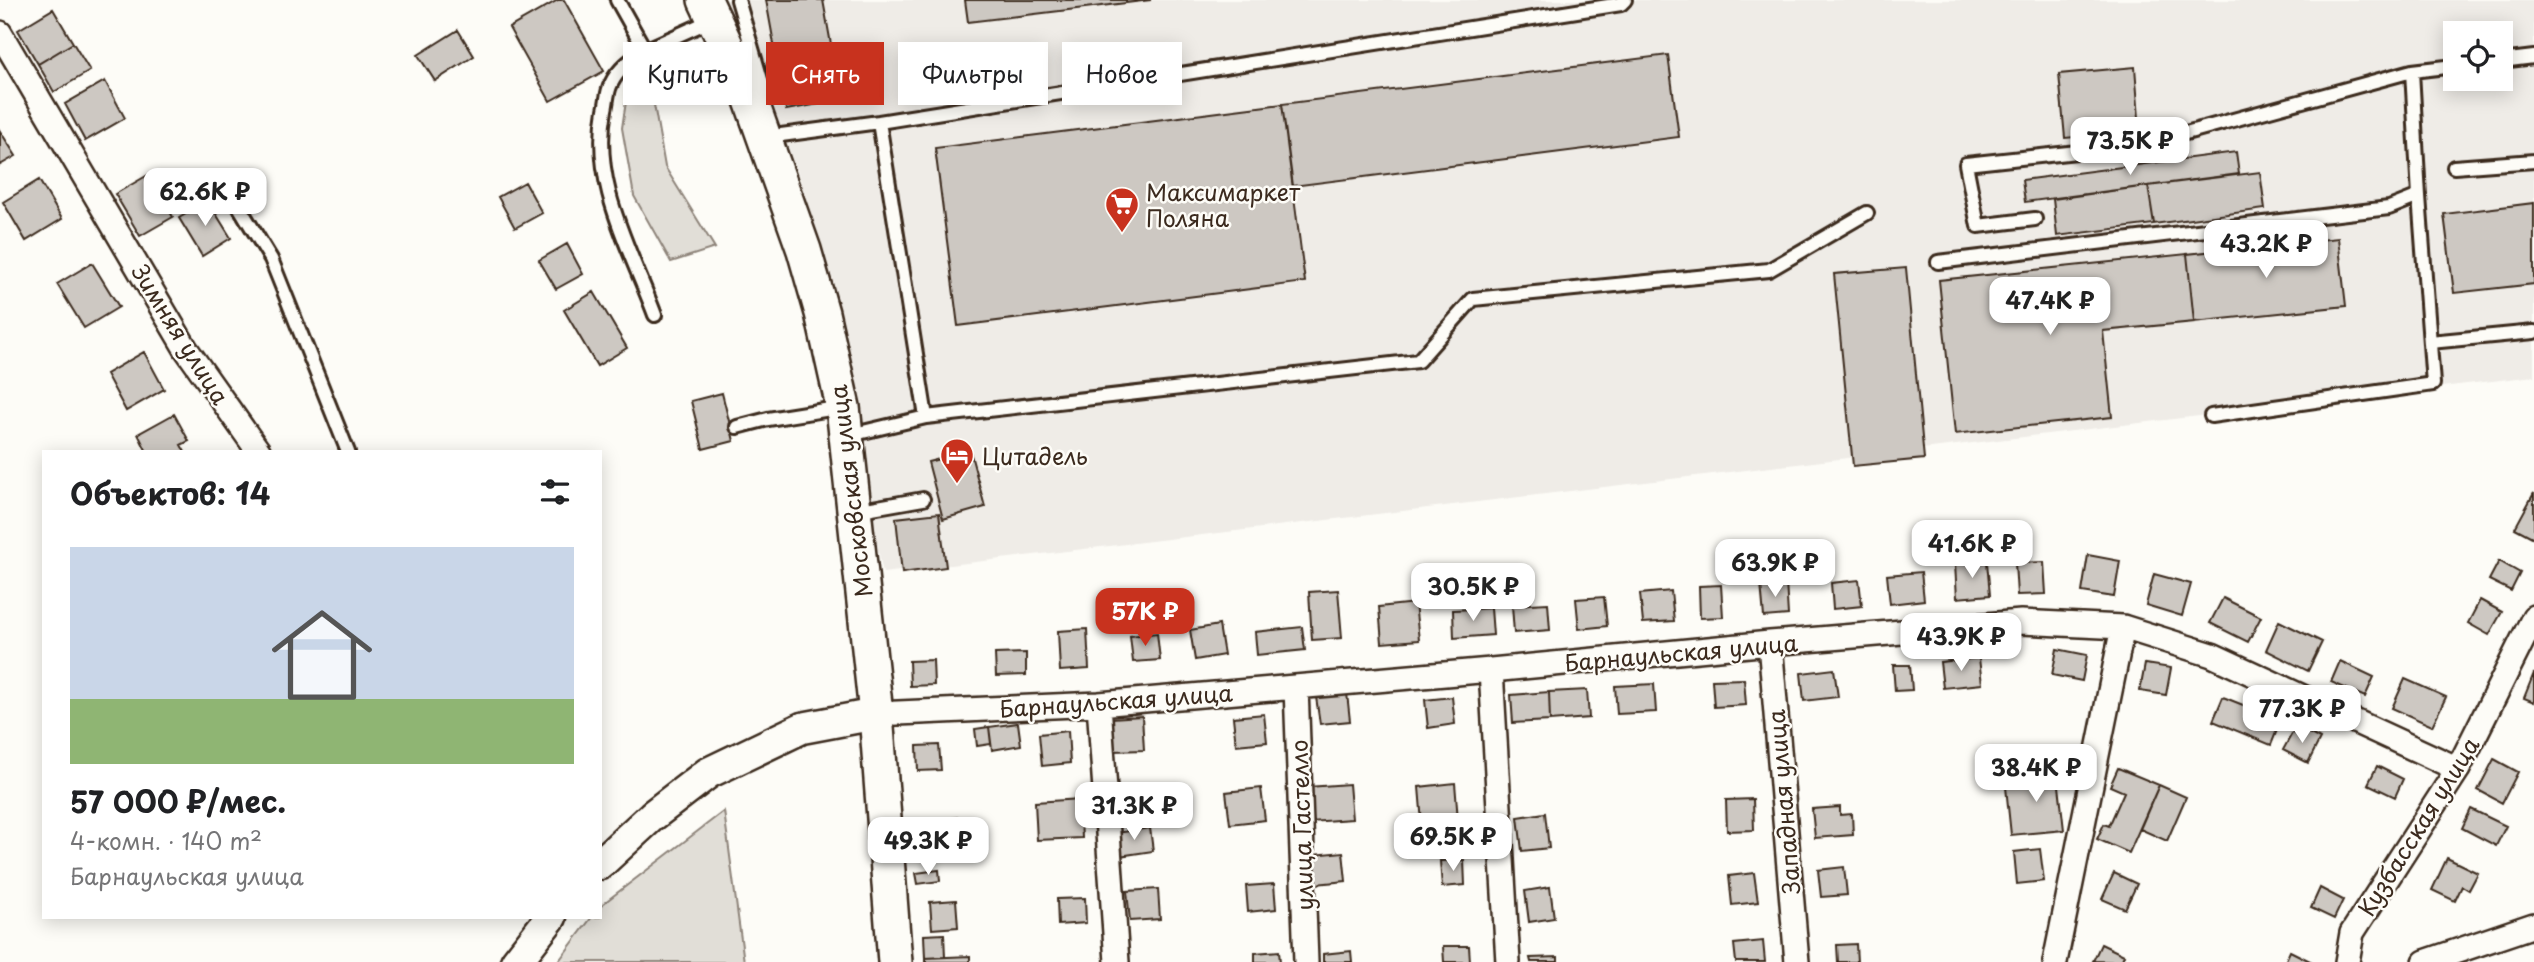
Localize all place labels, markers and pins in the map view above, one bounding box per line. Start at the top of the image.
pin: 73.5K ₽ [2065,118,2195,177]
pin: 62.6K ₽ [140,168,270,228]
place label: Максимаркет Поляна [1146,174,1301,235]
supermarket icon: Максимаркет Поляна [1103,185,1141,234]
pin: 43.2K ₽ [2201,220,2331,280]
pin: 47.4K ₽ [1985,278,2115,337]
hotel icon: Цитадель [938,436,976,485]
place label: Цитадель [982,438,1088,473]
pin: 41.6K ₽ [1907,520,2037,580]
pin: 63.9K ₽ [1710,540,1840,599]
pin: 30.5K ₽ [1408,564,1538,623]
pin: 57K ₽ [1096,588,1194,648]
pin: 43.9K ₽ [1896,614,2026,673]
pin: 77.3K ₽ [2237,686,2367,745]
pin: 38.4K ₽ [1971,744,2101,804]
pin: 31.3K ₽ [1069,782,1199,842]
pin: 69.5K ₽ [1388,814,1518,873]
pin: 49.3K ₽ [863,818,993,877]

